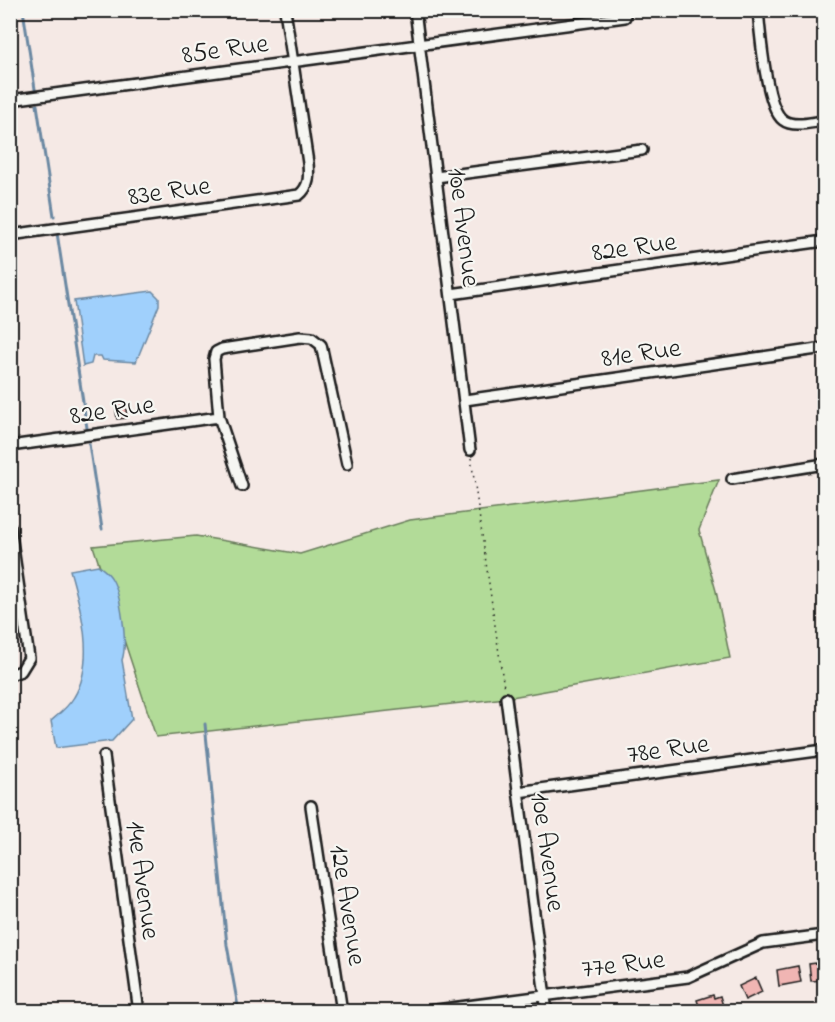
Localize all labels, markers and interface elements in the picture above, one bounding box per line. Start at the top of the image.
street label: 85e Rue [180,25,272,76]
street label: 10e Avenue [436,165,489,290]
street label: 83e Rue [126,167,214,218]
street label: 82e Rue [590,223,680,274]
street label: 81e Rue [599,329,685,379]
street label: 82e Rue [68,386,158,437]
street label: 78e Rue [625,725,713,776]
street label: 10e Avenue [519,790,574,915]
street label: 14e Avenue [114,819,169,943]
street label: 12e Avenue [318,842,375,969]
street label: 77e Rue [579,941,668,990]

